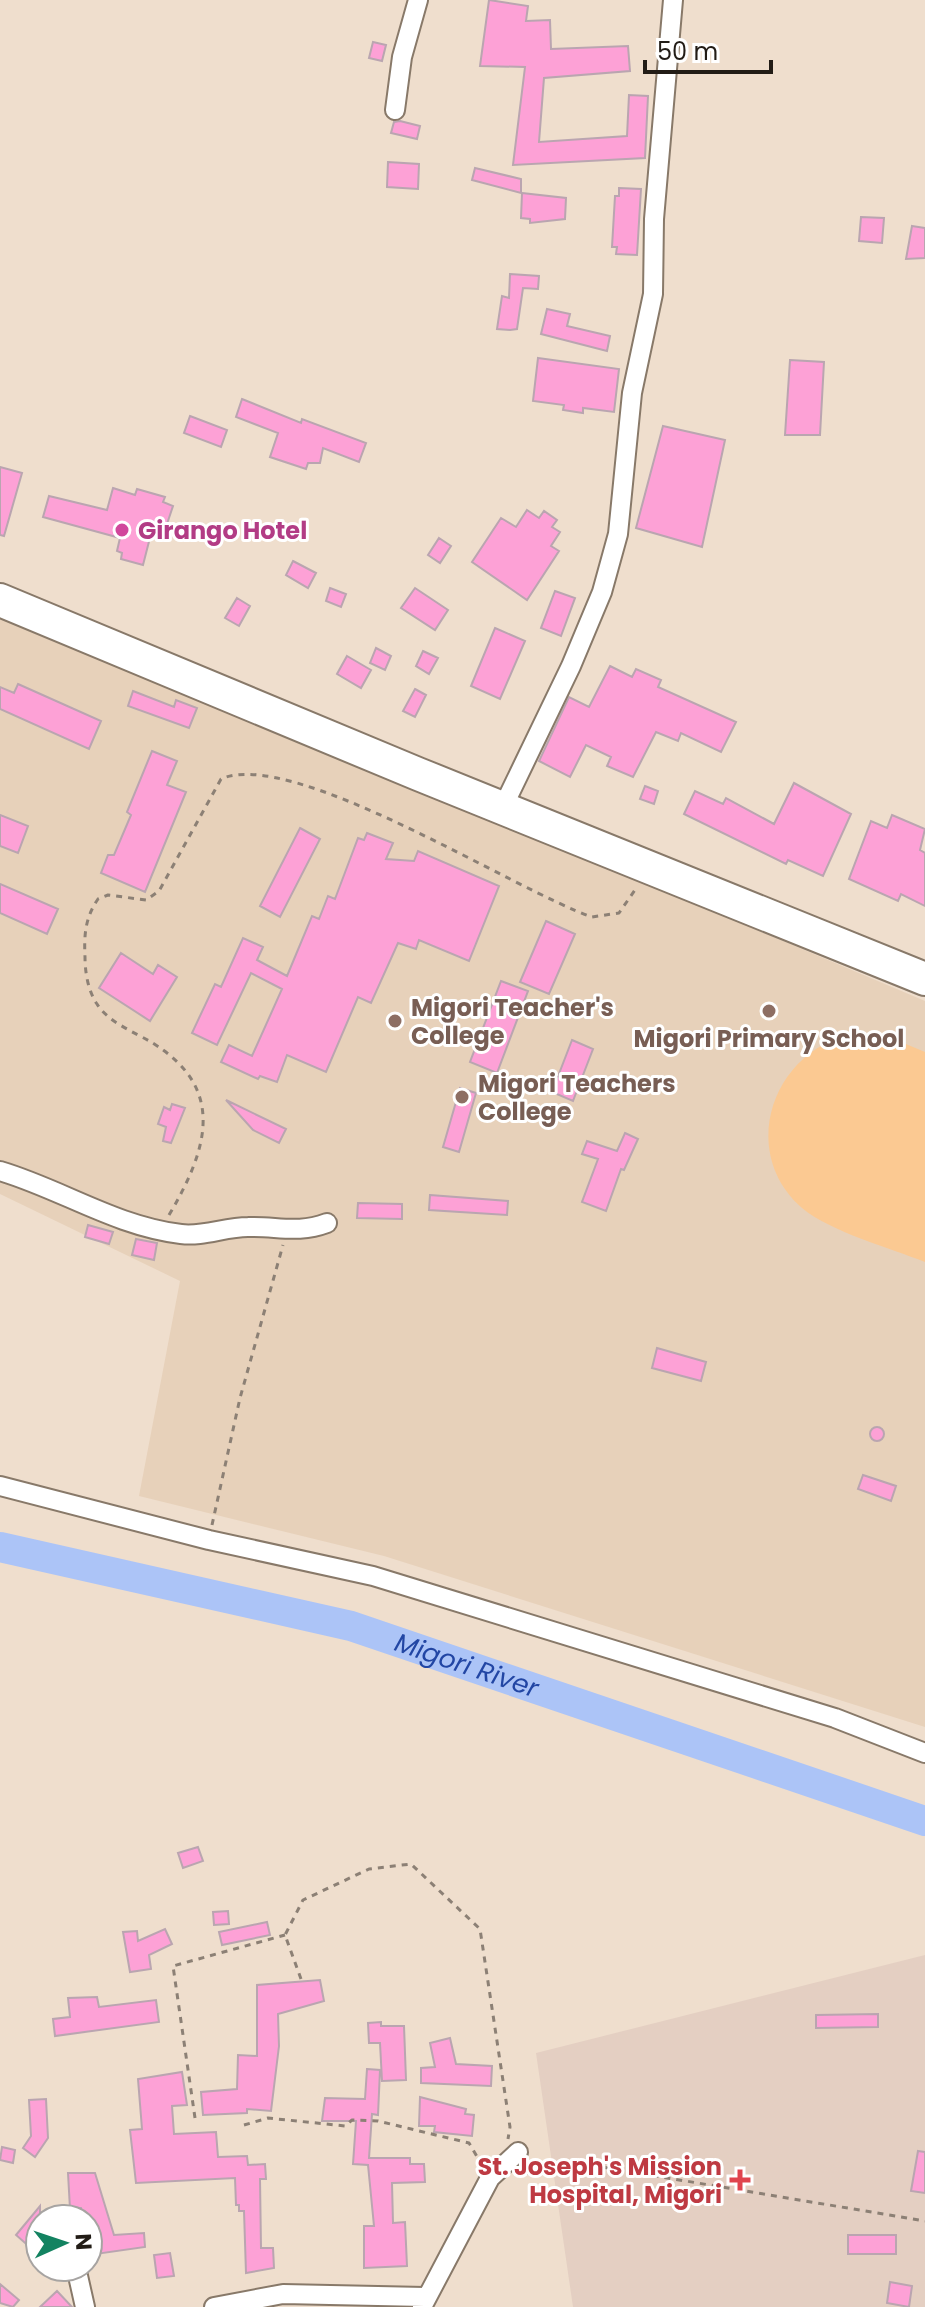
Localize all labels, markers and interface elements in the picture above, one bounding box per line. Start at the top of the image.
scale bar [645,24,771,74]
text: 50 m [657,35,718,68]
place label: Girango Hotel [138,514,307,547]
marker: Girango Hotel [113,521,131,539]
place label: Migori Teacher's College [411,991,614,1052]
marker: Migori Primary School [760,1002,778,1020]
marker: Migori Teacher's College [386,1012,404,1030]
place label: Migori Primary School [634,1022,904,1055]
place label: Migori Teachers College [478,1067,676,1128]
marker: Migori Teachers College [453,1088,471,1106]
water label: Migori River [390,1624,545,1707]
place label: St. Joseph's Mission Hospital, Migori [478,2150,722,2211]
marker: St. Joseph's Mission Hospital, Migori [729,2169,751,2191]
north arrow [24,2203,104,2283]
text: N [68,2233,99,2251]

